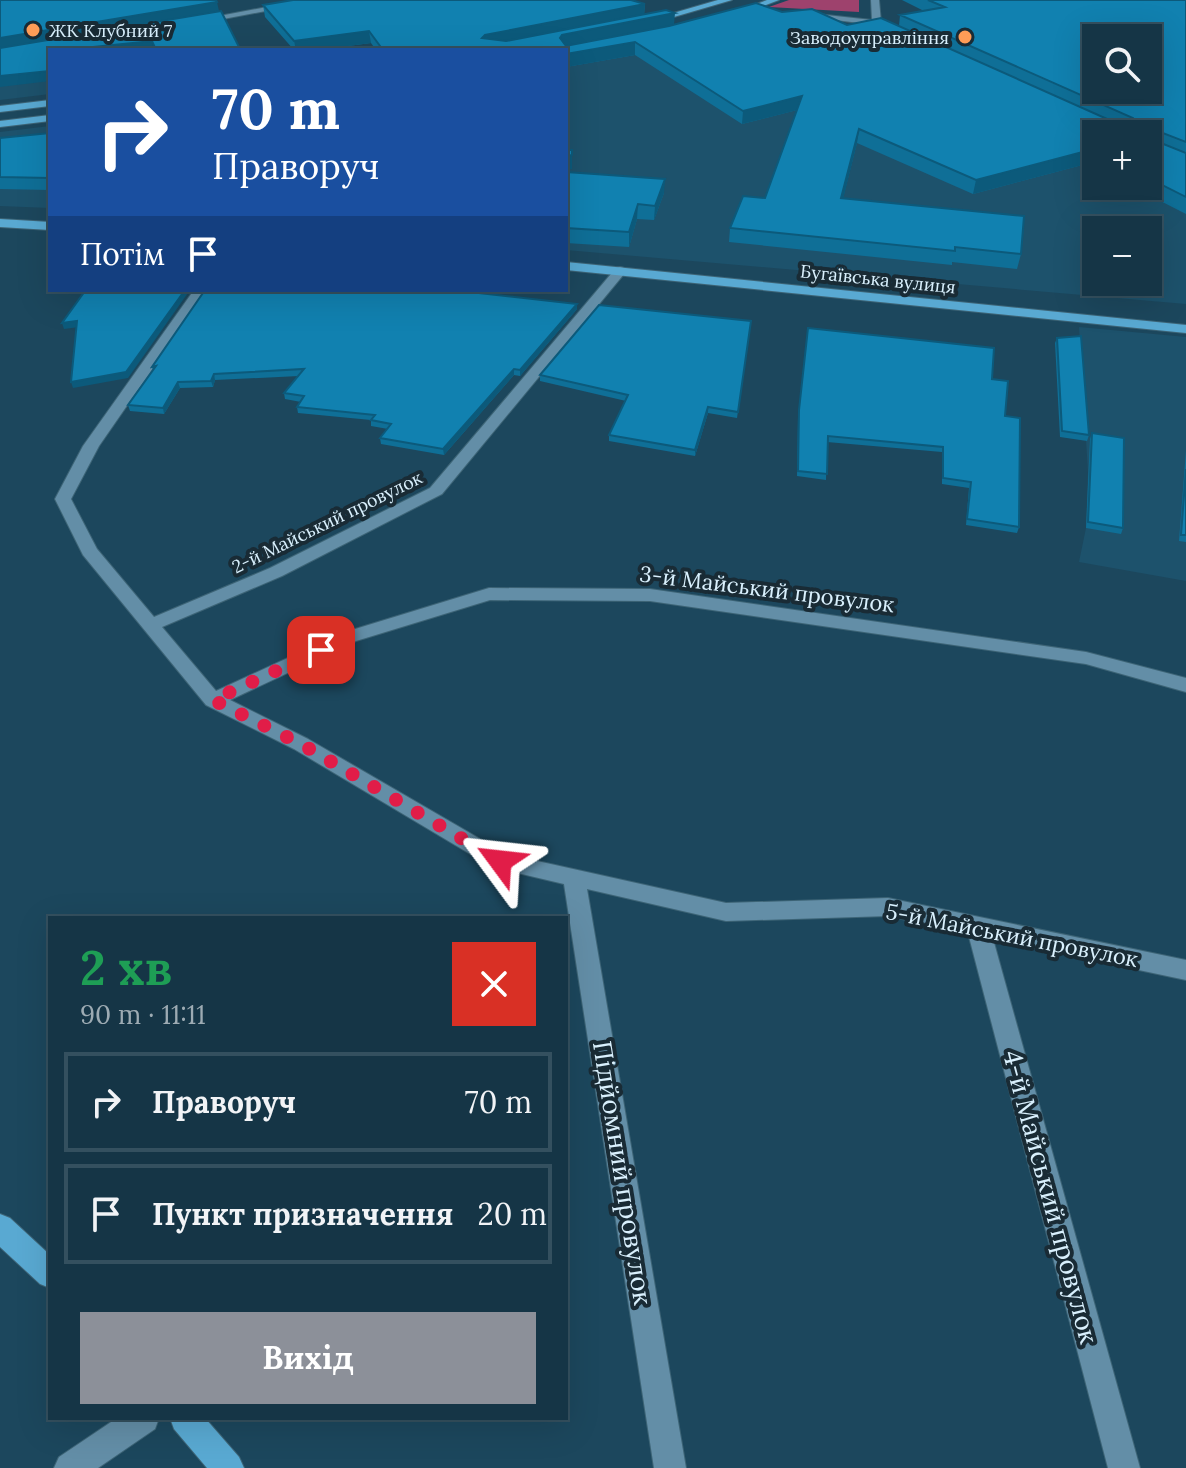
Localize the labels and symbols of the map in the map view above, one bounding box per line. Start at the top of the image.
place label: ЖК Клубний 7 [49,19,172,42]
marker: ЖК Клубний 7 [24,21,42,39]
place label: Заводоуправління [790,26,949,49]
marker: Заводоуправління [956,28,974,46]
street label: Бугаївська вулиця [799,259,957,299]
street label: 2-й Майський провулок [228,466,426,578]
street label: 3-й Майський провулок [638,559,896,619]
pin [287,616,355,684]
position arrow [458,819,542,903]
street label: 5-й Майський провулок [884,897,1141,973]
street label: Підйомний провулок [586,1038,660,1308]
street label: 4-й Майський провулок [996,1047,1106,1347]

